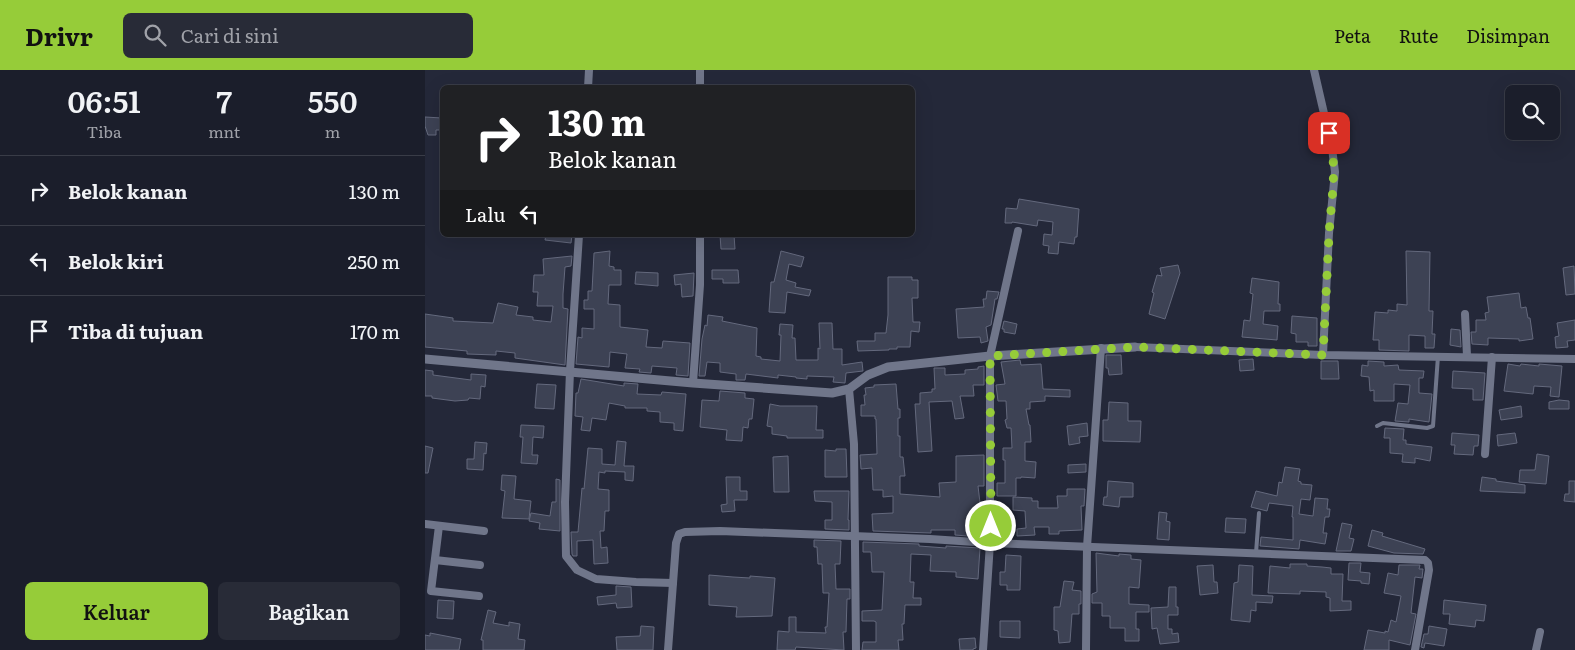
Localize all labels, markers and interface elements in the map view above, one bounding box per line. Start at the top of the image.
search box [123,13,473,58]
text: Drivr [25,18,93,53]
icon: search [141,21,169,49]
text: Cari di sini [181,21,279,49]
text: Peta [1334,22,1371,49]
text: Rute [1399,22,1438,49]
text: Disimpan [1466,22,1550,49]
text: 06:51 [68,78,141,122]
text: 7 [216,78,232,122]
text: 550 [308,78,357,122]
map controls [1505,85,1560,140]
button: search [1505,85,1560,140]
text: 130 m [548,95,645,147]
icon: right [465,105,530,170]
pin [1308,112,1350,154]
text: Tiba [87,119,122,143]
text: mnt [208,119,240,143]
text: m [325,119,340,143]
icon: arrive [1315,119,1343,147]
text: Belok kanan [548,142,677,175]
icon: right [25,177,53,205]
text: Belok kanan [68,177,187,205]
text: 130 m [349,177,400,205]
text: Lalu [465,200,505,228]
icon: left [515,200,543,228]
icon: left [25,247,53,275]
text: Belok kiri [68,247,164,275]
text: 250 m [348,247,400,275]
icon: arrive [25,317,53,345]
text: Tiba di tujuan [68,317,203,345]
text: 170 m [350,317,400,345]
position arrow [964,499,1016,551]
button: Keluar [25,582,208,640]
button: Bagikan [218,582,400,640]

